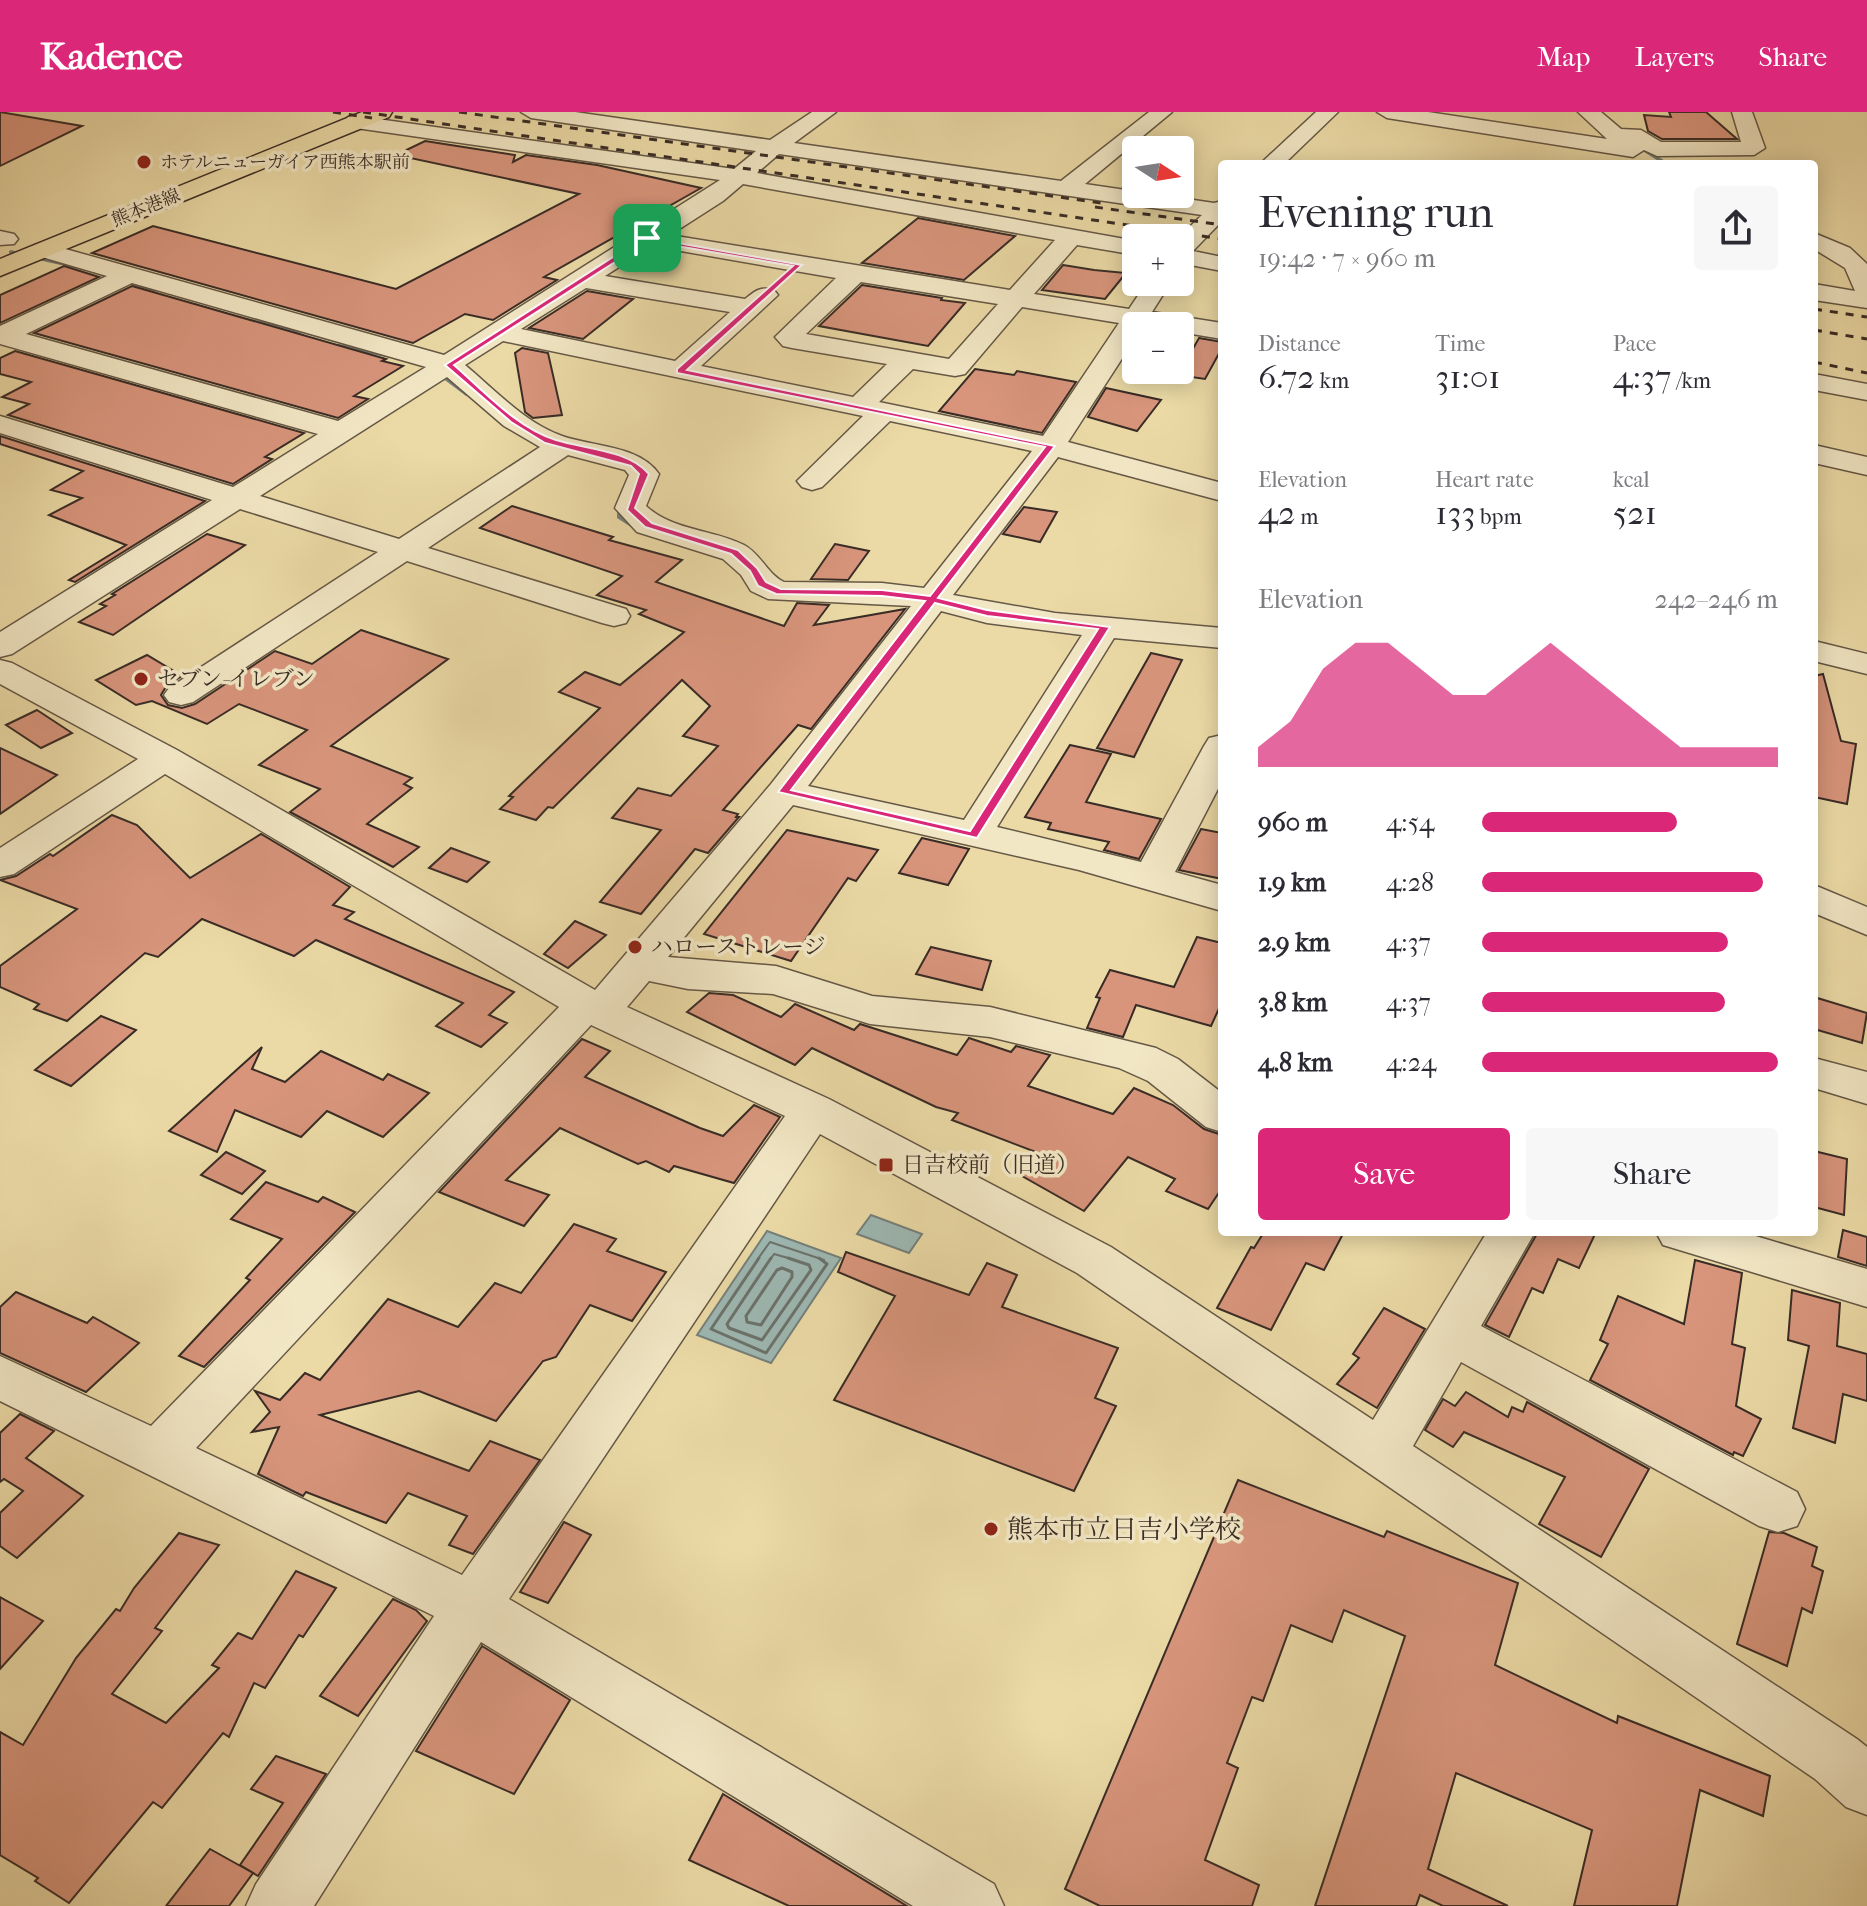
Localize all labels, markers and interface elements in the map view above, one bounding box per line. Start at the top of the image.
text: Kadence [40,34,183,79]
text: Map [1537,40,1590,73]
text: Layers [1634,40,1714,73]
text: Share [1758,40,1827,73]
north arrow [1122,136,1194,208]
map controls [1122,136,1194,384]
place label: ホテルニューガイア西熊本駅前 [160,152,410,173]
marker: ホテルニューガイア西熊本駅前 [135,153,153,171]
street label: 熊本港線 [109,185,183,231]
button: share [1694,186,1778,270]
text: Evening run [1258,187,1493,238]
pin [613,204,681,272]
icon: arrive [625,216,669,260]
button: + [1122,224,1194,296]
text: 19:42 · 7 × 960 m [1258,243,1435,274]
button: − [1122,312,1194,384]
text: Distance [1258,331,1341,357]
text: Time [1435,331,1485,357]
text: Pace [1613,331,1656,357]
text: 6.72 [1258,357,1315,397]
text: 31:01 [1435,357,1500,397]
text: 4:37 [1613,357,1671,397]
text: km [1315,368,1349,394]
text: /km [1671,368,1711,394]
text: Elevation [1258,467,1347,493]
text: Heart rate [1435,467,1534,493]
text: kcal [1613,467,1650,493]
text: 42 [1258,493,1296,533]
text: 133 [1435,493,1475,533]
text: 521 [1613,493,1657,533]
text: m [1296,504,1319,530]
text: bpm [1475,504,1522,530]
text: Elevation [1258,584,1363,615]
text: 242–246 m [1655,584,1778,615]
place label: セブン-イレブン [157,666,315,692]
marker: セブン-イレブン [132,670,150,688]
text: 960 m [1258,807,1327,838]
text: 4:54 [1386,807,1434,838]
text: 1.9 km [1258,867,1326,898]
text: 4:28 [1386,867,1434,898]
text: 2.9 km [1258,927,1330,958]
text: 4:37 [1386,927,1431,958]
place label: ハローストレージ [651,934,825,960]
marker: ハローストレージ [626,938,644,956]
text: 3.8 km [1258,987,1327,1018]
text: 4:37 [1386,987,1431,1018]
text: 4.8 km [1258,1047,1333,1078]
text: 4:24 [1386,1047,1436,1078]
button: Save [1258,1128,1510,1220]
button: Share [1526,1128,1778,1220]
place label: 日吉校前（旧道） [902,1152,1078,1178]
marker: 日吉校前（旧道） [877,1156,895,1174]
place label: 熊本市立日吉小学校 [1007,1514,1241,1545]
marker: 熊本市立日吉小学校 [982,1520,1000,1538]

